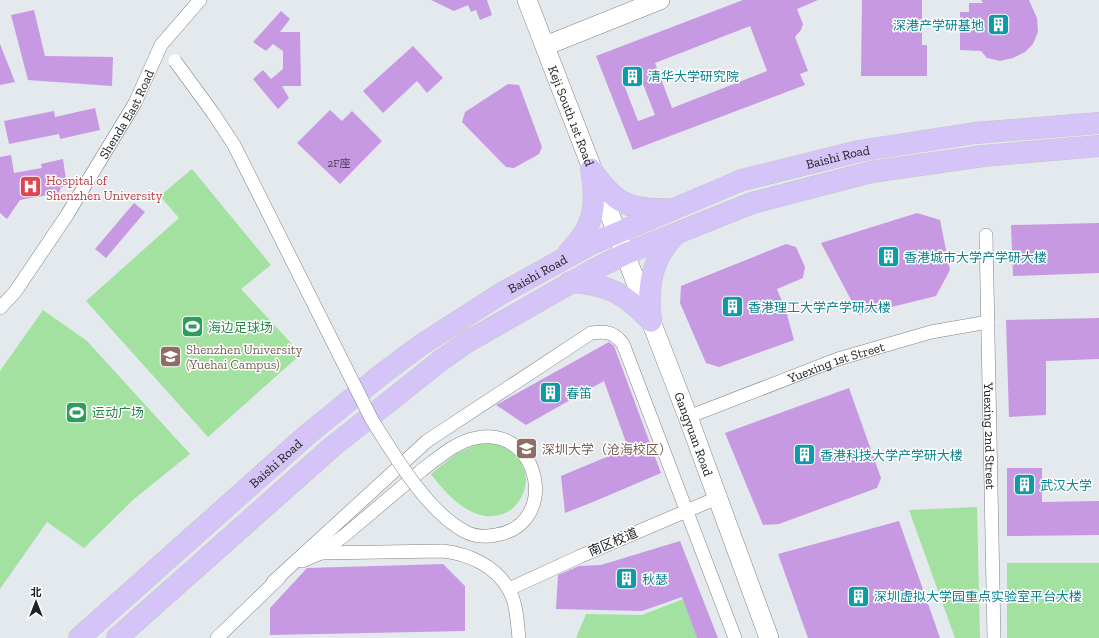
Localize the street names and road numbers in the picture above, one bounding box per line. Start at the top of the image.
street label: Keji South 1st Road [546,63,598,168]
street label: Shenda East Road [96,67,157,161]
street label: Baishi Road [804,142,871,171]
street label: Baishi Road [505,251,569,296]
street label: Yuexing 1st Street [784,338,886,386]
street label: Yuexing 2nd Street [981,381,999,490]
street label: Gangyuan Road [672,390,716,478]
street label: Baishi Road [246,436,305,490]
street label: 南区校道 [586,525,640,559]

